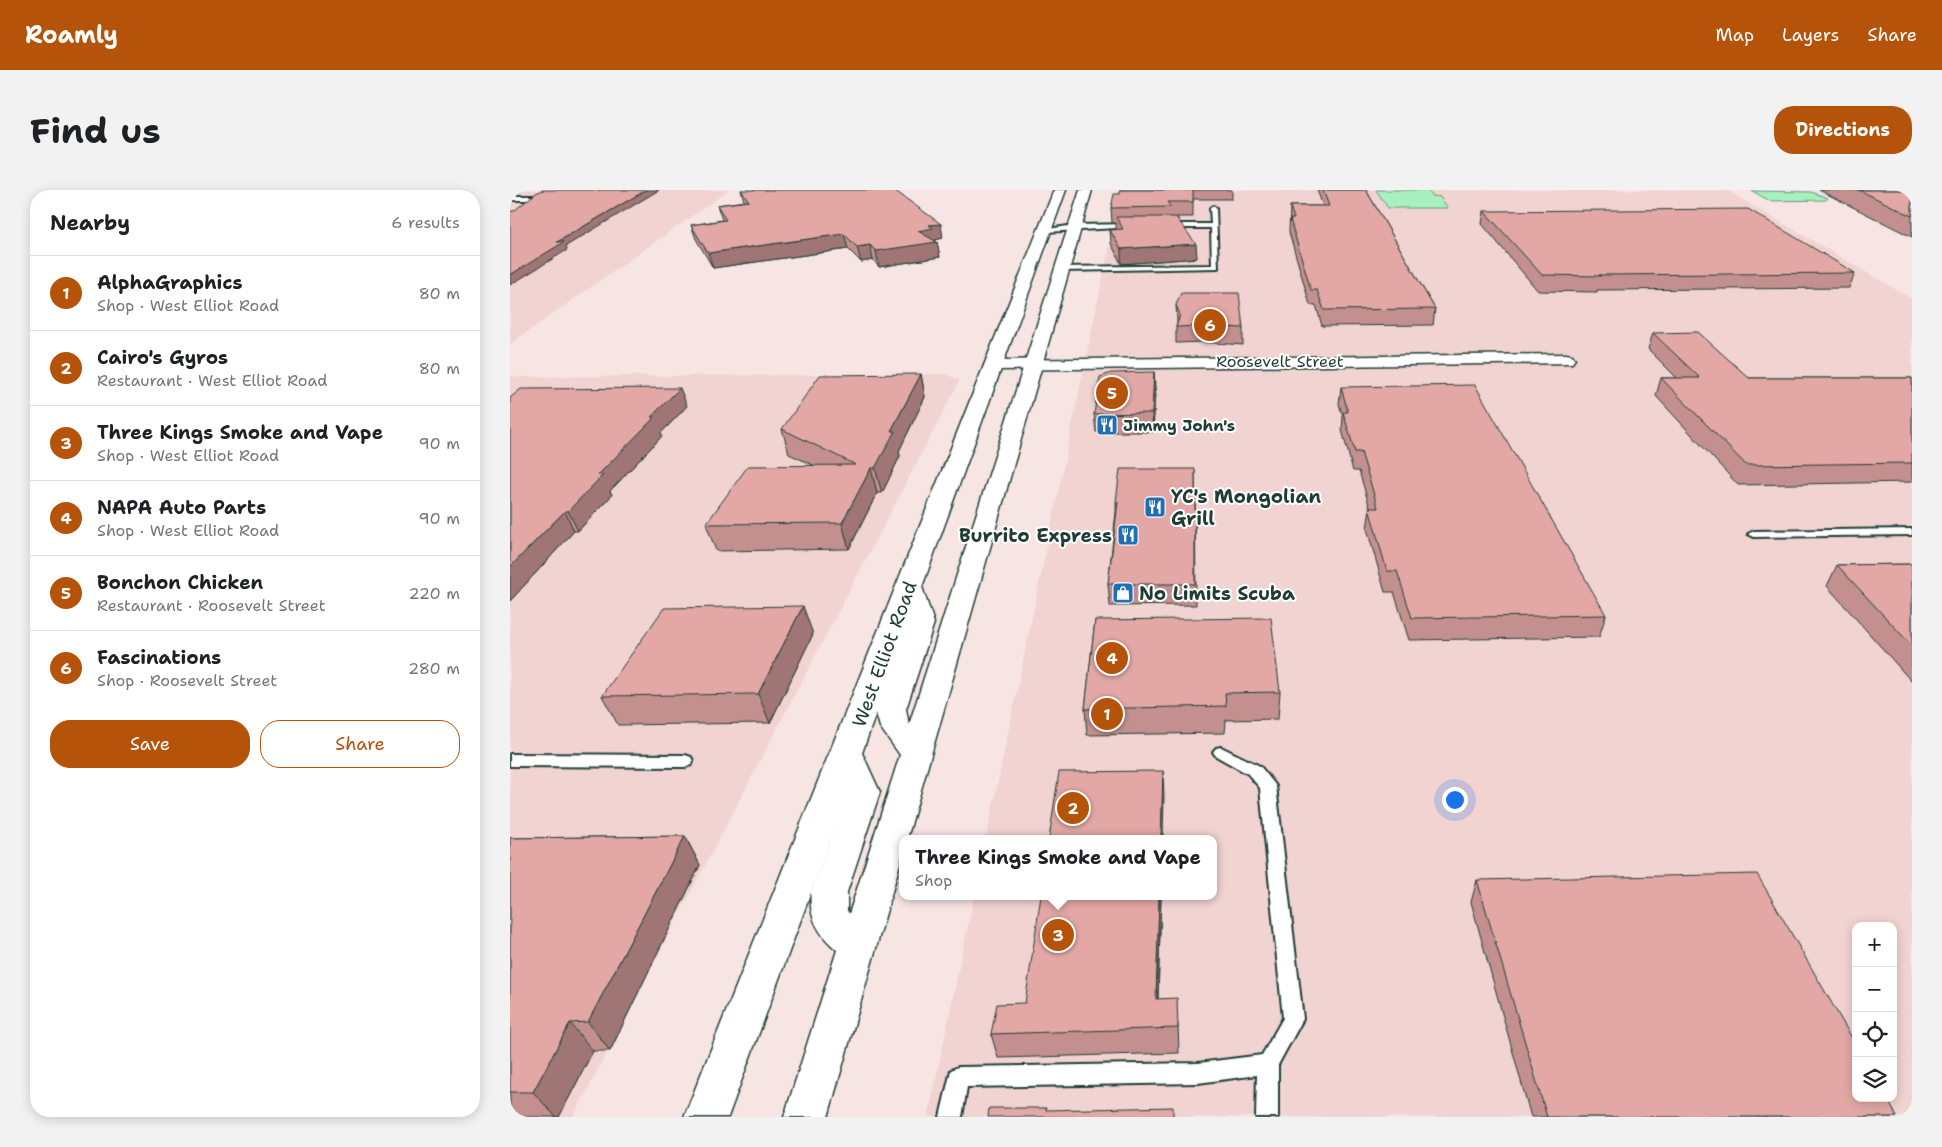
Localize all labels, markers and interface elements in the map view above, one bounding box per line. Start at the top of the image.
text: Roamly [25,19,118,51]
text: Map [1716,23,1754,47]
text: Layers [1782,23,1839,47]
text: Share [1867,23,1917,47]
button: Directions [1774,106,1912,154]
text: Find us [30,107,161,154]
text: Nearby [50,209,130,237]
text: 6 results [391,212,460,233]
text: AlphaGraphics [97,270,243,295]
text: 1 [62,283,70,304]
text: 80 m [419,283,460,304]
text: Shop · West Elliot Road [97,295,279,316]
pin: 6 [1194,306,1226,344]
text: Cairo's Gyros [97,345,228,370]
street label: Roosevelt Street [1216,351,1344,372]
text: 2 [60,358,72,379]
text: 80 m [419,358,460,379]
text: Restaurant · West Elliot Road [97,370,327,391]
pin: 5 [1096,374,1128,412]
restaurant icon: Jimmy John's [1095,413,1119,437]
place label: Jimmy John's [1123,415,1235,436]
text: Three Kings Smoke and Vape [97,420,383,445]
text: 3 [60,433,72,454]
text: 90 m [419,433,460,454]
text: Shop · West Elliot Road [97,445,279,466]
place label: YC's Mongolian Grill [1171,484,1321,531]
text: NAPA Auto Parts [97,495,266,520]
restaurant icon: YC's Mongolian Grill [1143,495,1167,519]
text: 4 [60,508,72,529]
text: 90 m [419,508,460,529]
text: Shop · West Elliot Road [97,520,279,541]
place label: Burrito Express [959,523,1112,548]
restaurant icon: Burrito Express [1116,523,1140,547]
text: Bonchon Chicken [97,570,263,595]
street label: West Elliot Road [846,578,922,731]
shop icon: No Limits Scuba [1111,581,1135,605]
place label: No Limits Scuba [1139,581,1295,606]
text: 5 [61,583,71,604]
text: 220 m [408,583,460,604]
text: Restaurant · Roosevelt Street [97,595,326,616]
pin: 4 [1096,639,1128,677]
text: Fascinations [97,645,221,670]
text: 6 [60,658,72,679]
text: 280 m [408,658,460,679]
text: Shop · Roosevelt Street [97,670,277,691]
pin: 1 [1091,695,1123,733]
button: Save [50,720,250,768]
button: Share [260,720,460,768]
your location [1442,787,1468,813]
pin: 2 [1057,789,1089,827]
popup [899,835,1217,900]
text: Three Kings Smoke and Vape [915,845,1201,870]
text: Shop [915,870,952,891]
pin: 3 [1042,916,1074,954]
map controls [1852,922,1897,1102]
button: + [1852,922,1897,967]
button: − [1852,967,1897,1012]
button: locate [1852,1012,1897,1057]
button: layers [1852,1057,1897,1102]

